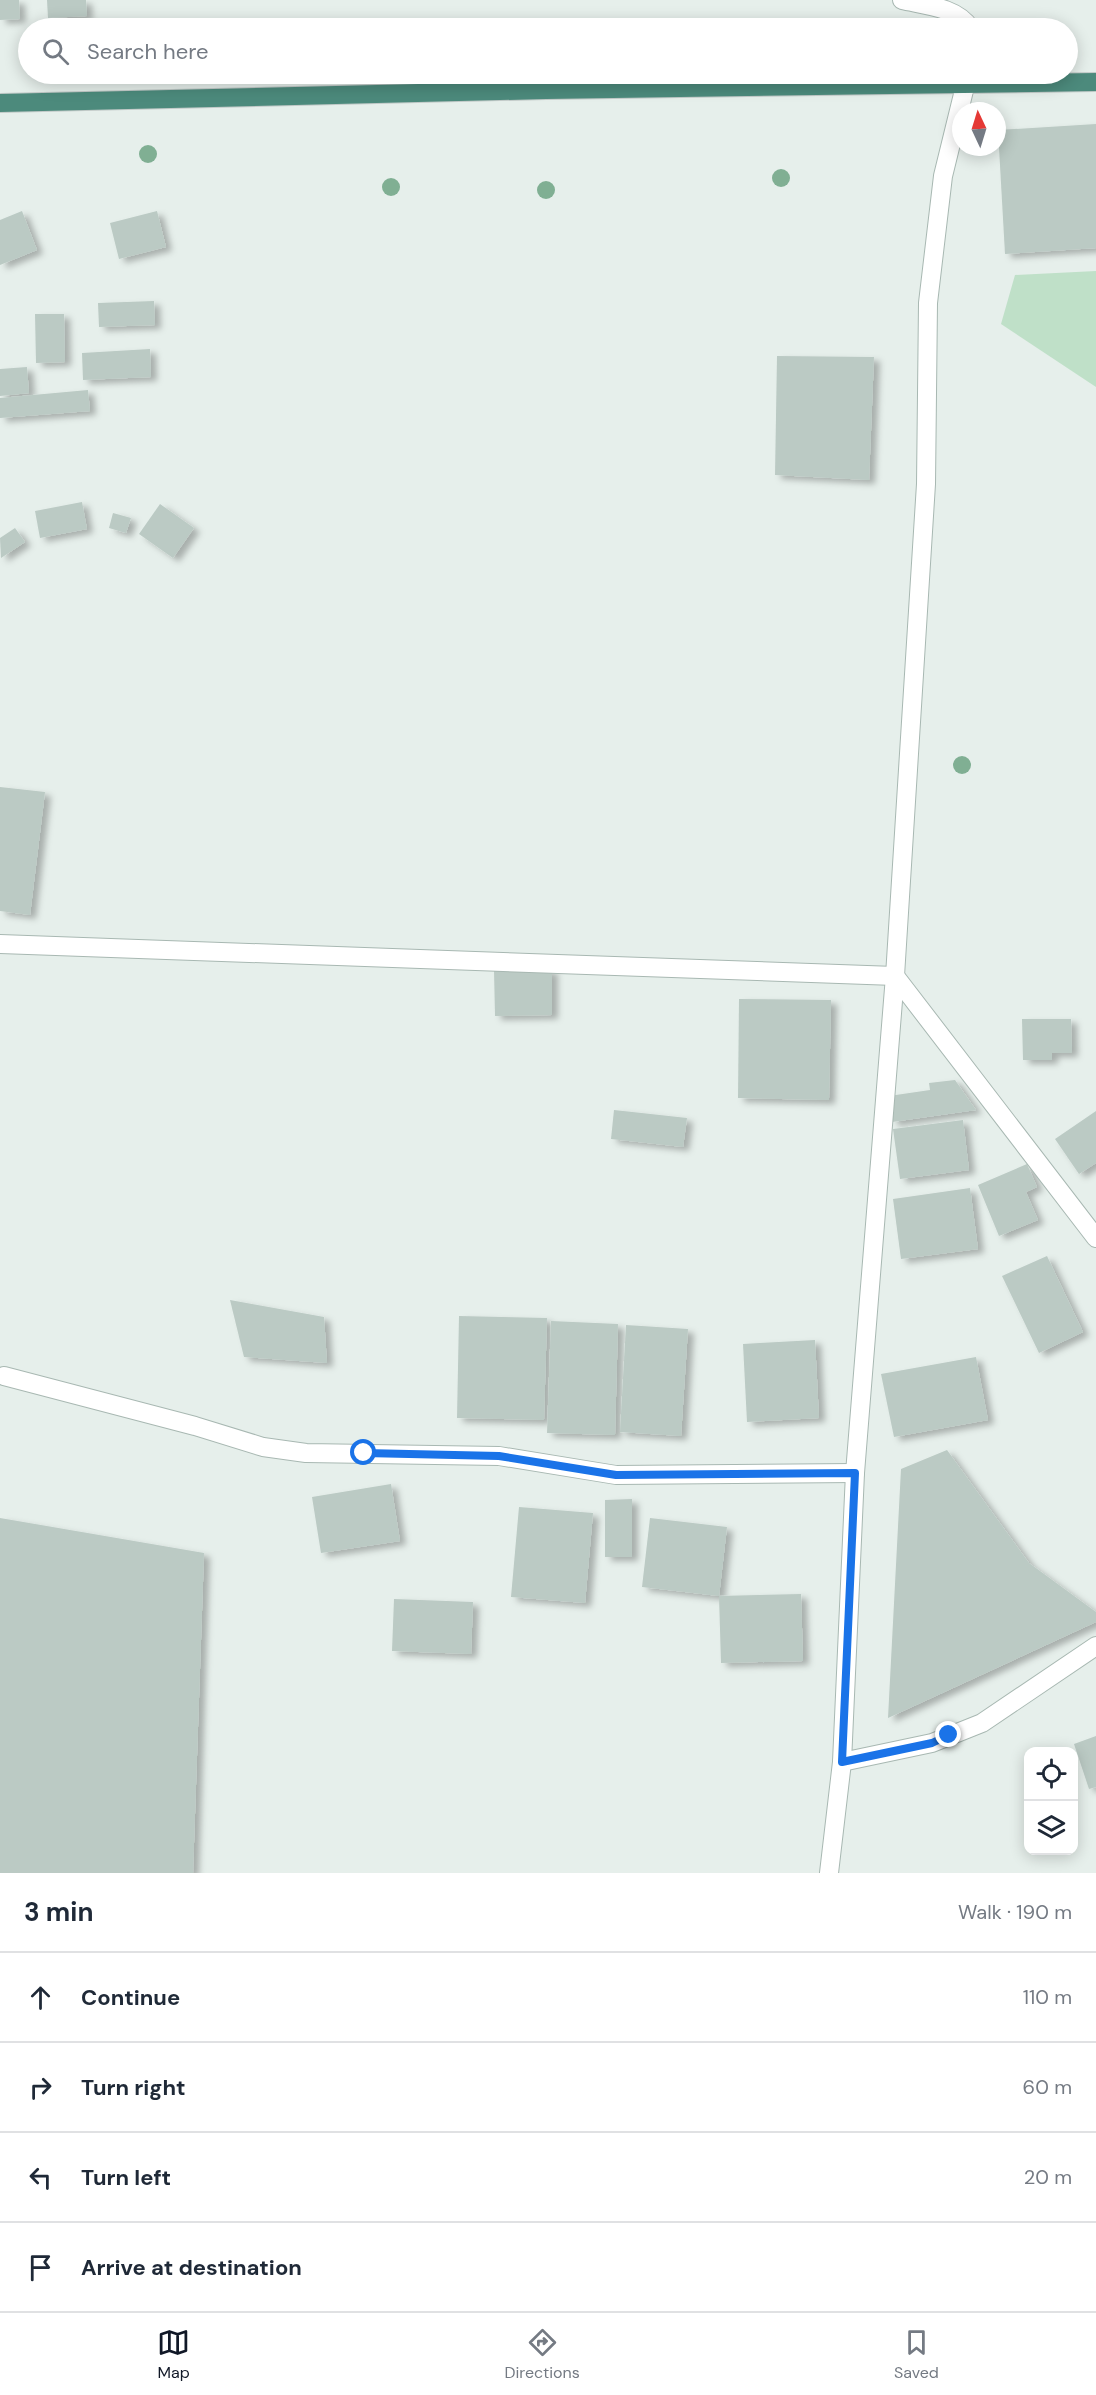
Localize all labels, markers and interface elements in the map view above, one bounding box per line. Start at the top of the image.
search box [18,18,1078,84]
icon: search [39,35,72,68]
text: Search here [87,37,208,66]
north arrow [952,102,1006,156]
route start [350,1439,376,1465]
route end [935,1721,961,1747]
map controls [1024,1747,1078,1855]
button: locate [1024,1747,1078,1801]
button: layers [1024,1801,1078,1855]
text: 3 min [24,1895,93,1929]
text: Walk · 190 m [958,1899,1072,1925]
icon: ahead [24,1981,57,2014]
text: Continue [81,1983,180,2012]
text: 110 m [1023,1984,1072,2010]
icon: right [24,2071,57,2104]
text: Turn right [81,2073,186,2102]
text: 60 m [1023,2074,1072,2100]
icon: left [24,2161,57,2194]
text: Turn left [81,2163,171,2192]
text: 20 m [1024,2164,1072,2190]
icon: arrive [24,2251,57,2284]
text: Arrive at destination [81,2253,302,2282]
tab: Map [157,2326,190,2383]
tab: Directions [504,2326,580,2383]
tab: Saved [894,2326,939,2383]

